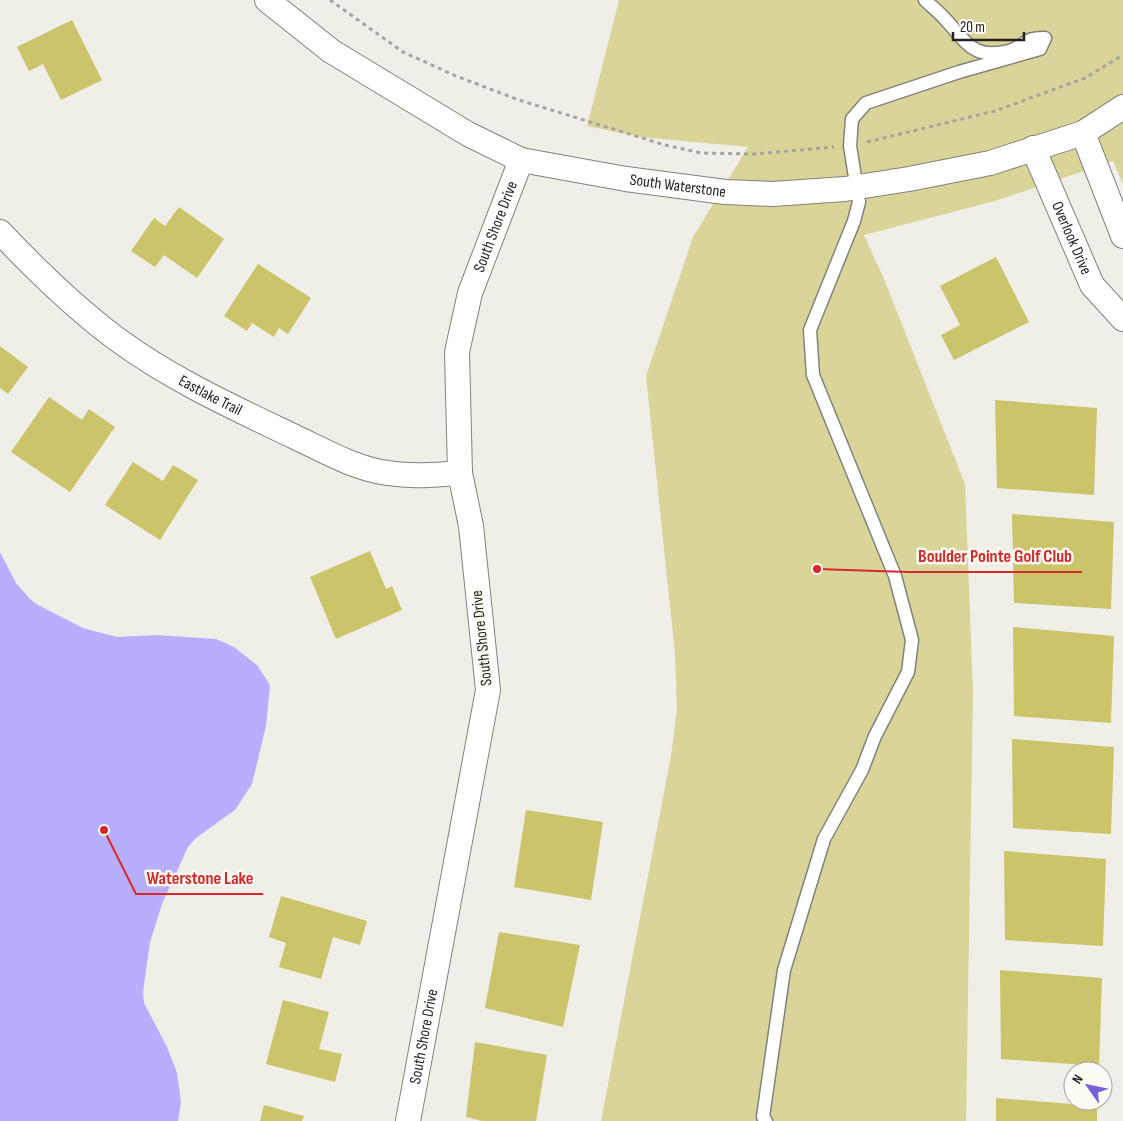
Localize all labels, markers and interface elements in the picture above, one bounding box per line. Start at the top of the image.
scale bar [953,10,1024,42]
text: 20 m [960,18,985,37]
street label: South Waterstone [629,170,727,202]
street label: South Shore Drive [469,178,522,275]
street label: Overlook Drive [1048,198,1096,278]
street label: Eastlake Trail [175,371,245,420]
callout: Boulder Pointe Golf Club [908,539,1082,572]
text: Boulder Pointe Golf Club [918,546,1072,567]
street label: South Shore Drive [468,589,496,687]
callout: Waterstone Lake [136,861,263,894]
text: Waterstone Lake [147,868,253,889]
street label: South Shore Drive [406,987,442,1085]
north arrow [1063,1061,1113,1111]
text: N [1068,1071,1087,1087]

